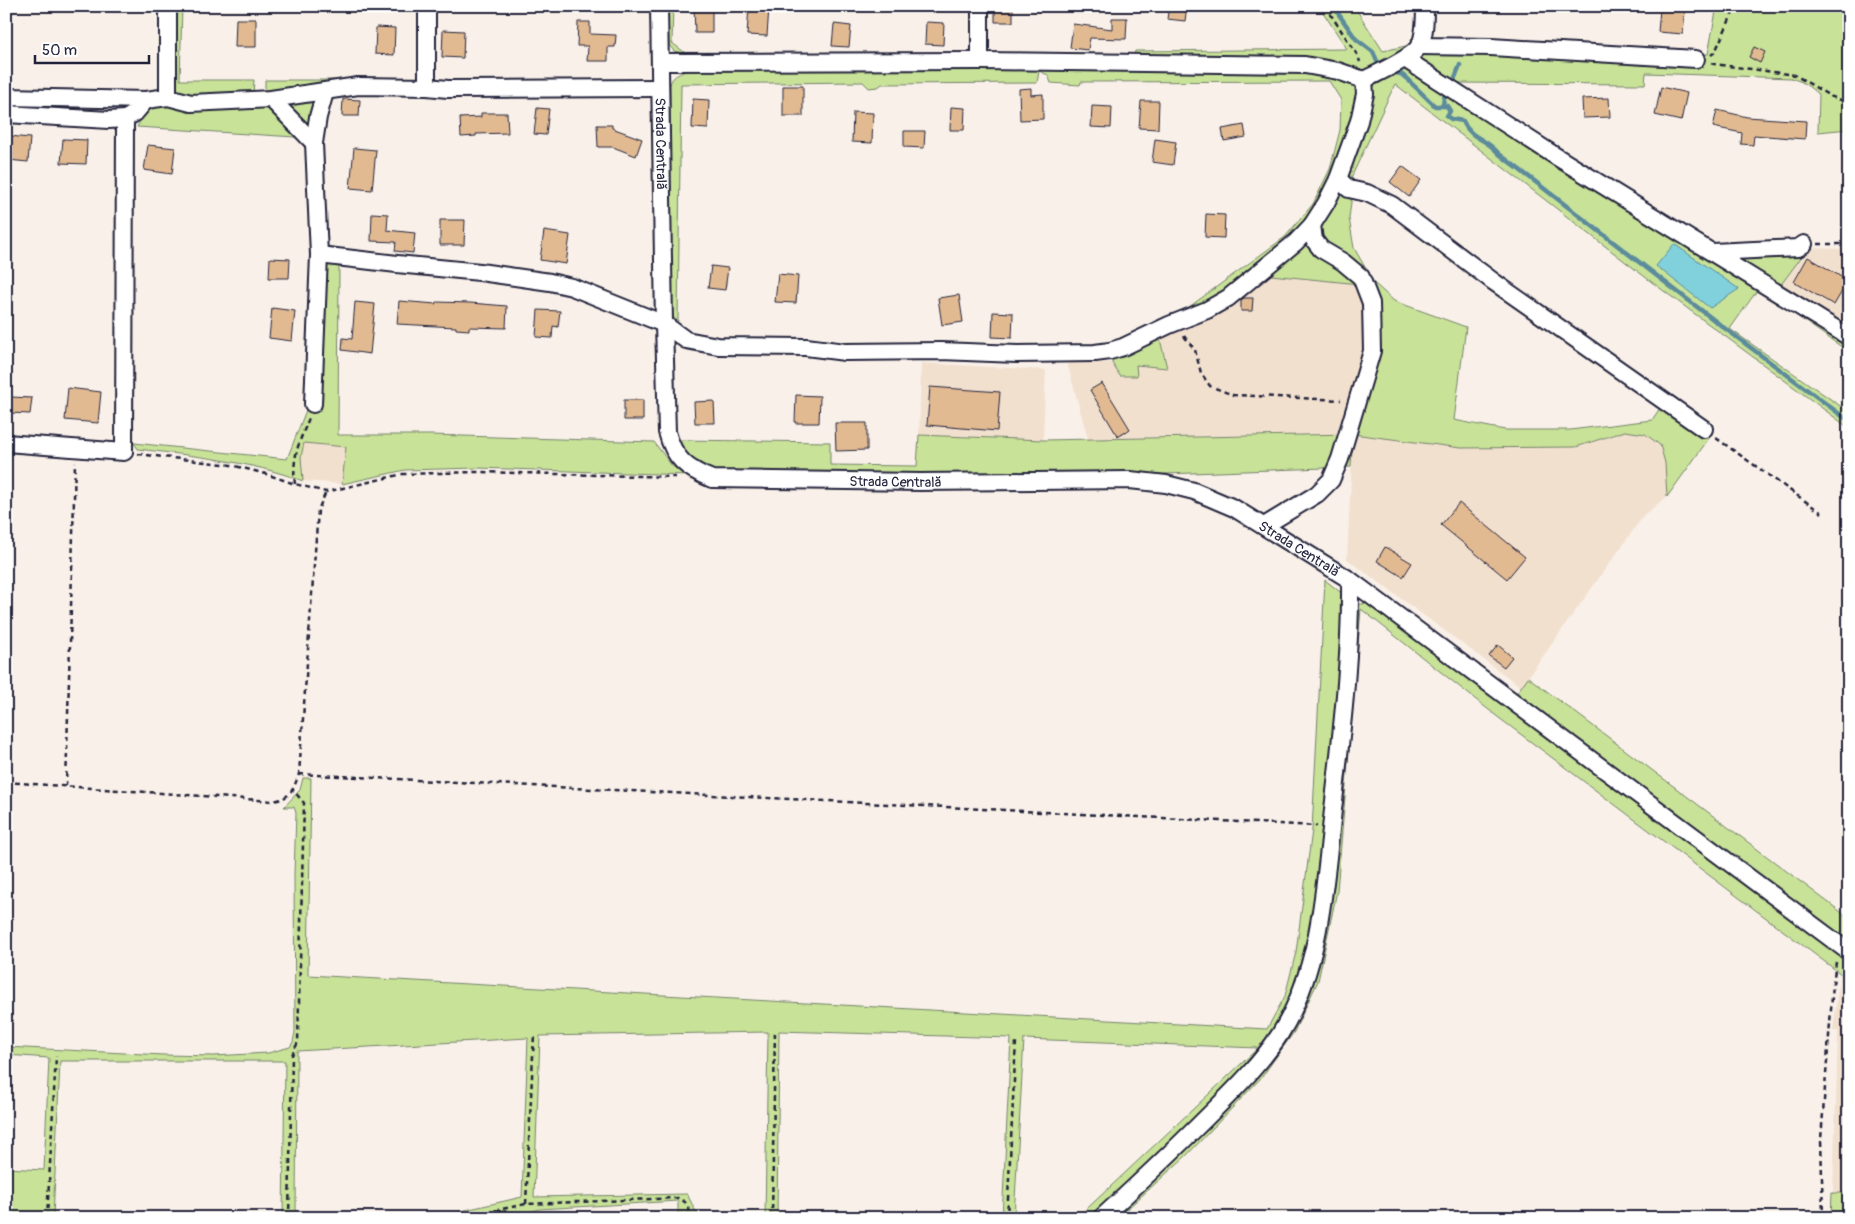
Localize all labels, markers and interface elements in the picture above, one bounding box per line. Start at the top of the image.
scale bar [35,32,149,64]
text: 50 m [42,41,77,60]
street label: Strada Centrală [651,98,670,190]
street label: Strada Centrală [849,473,942,491]
street label: Strada Centrală [1255,517,1343,581]

